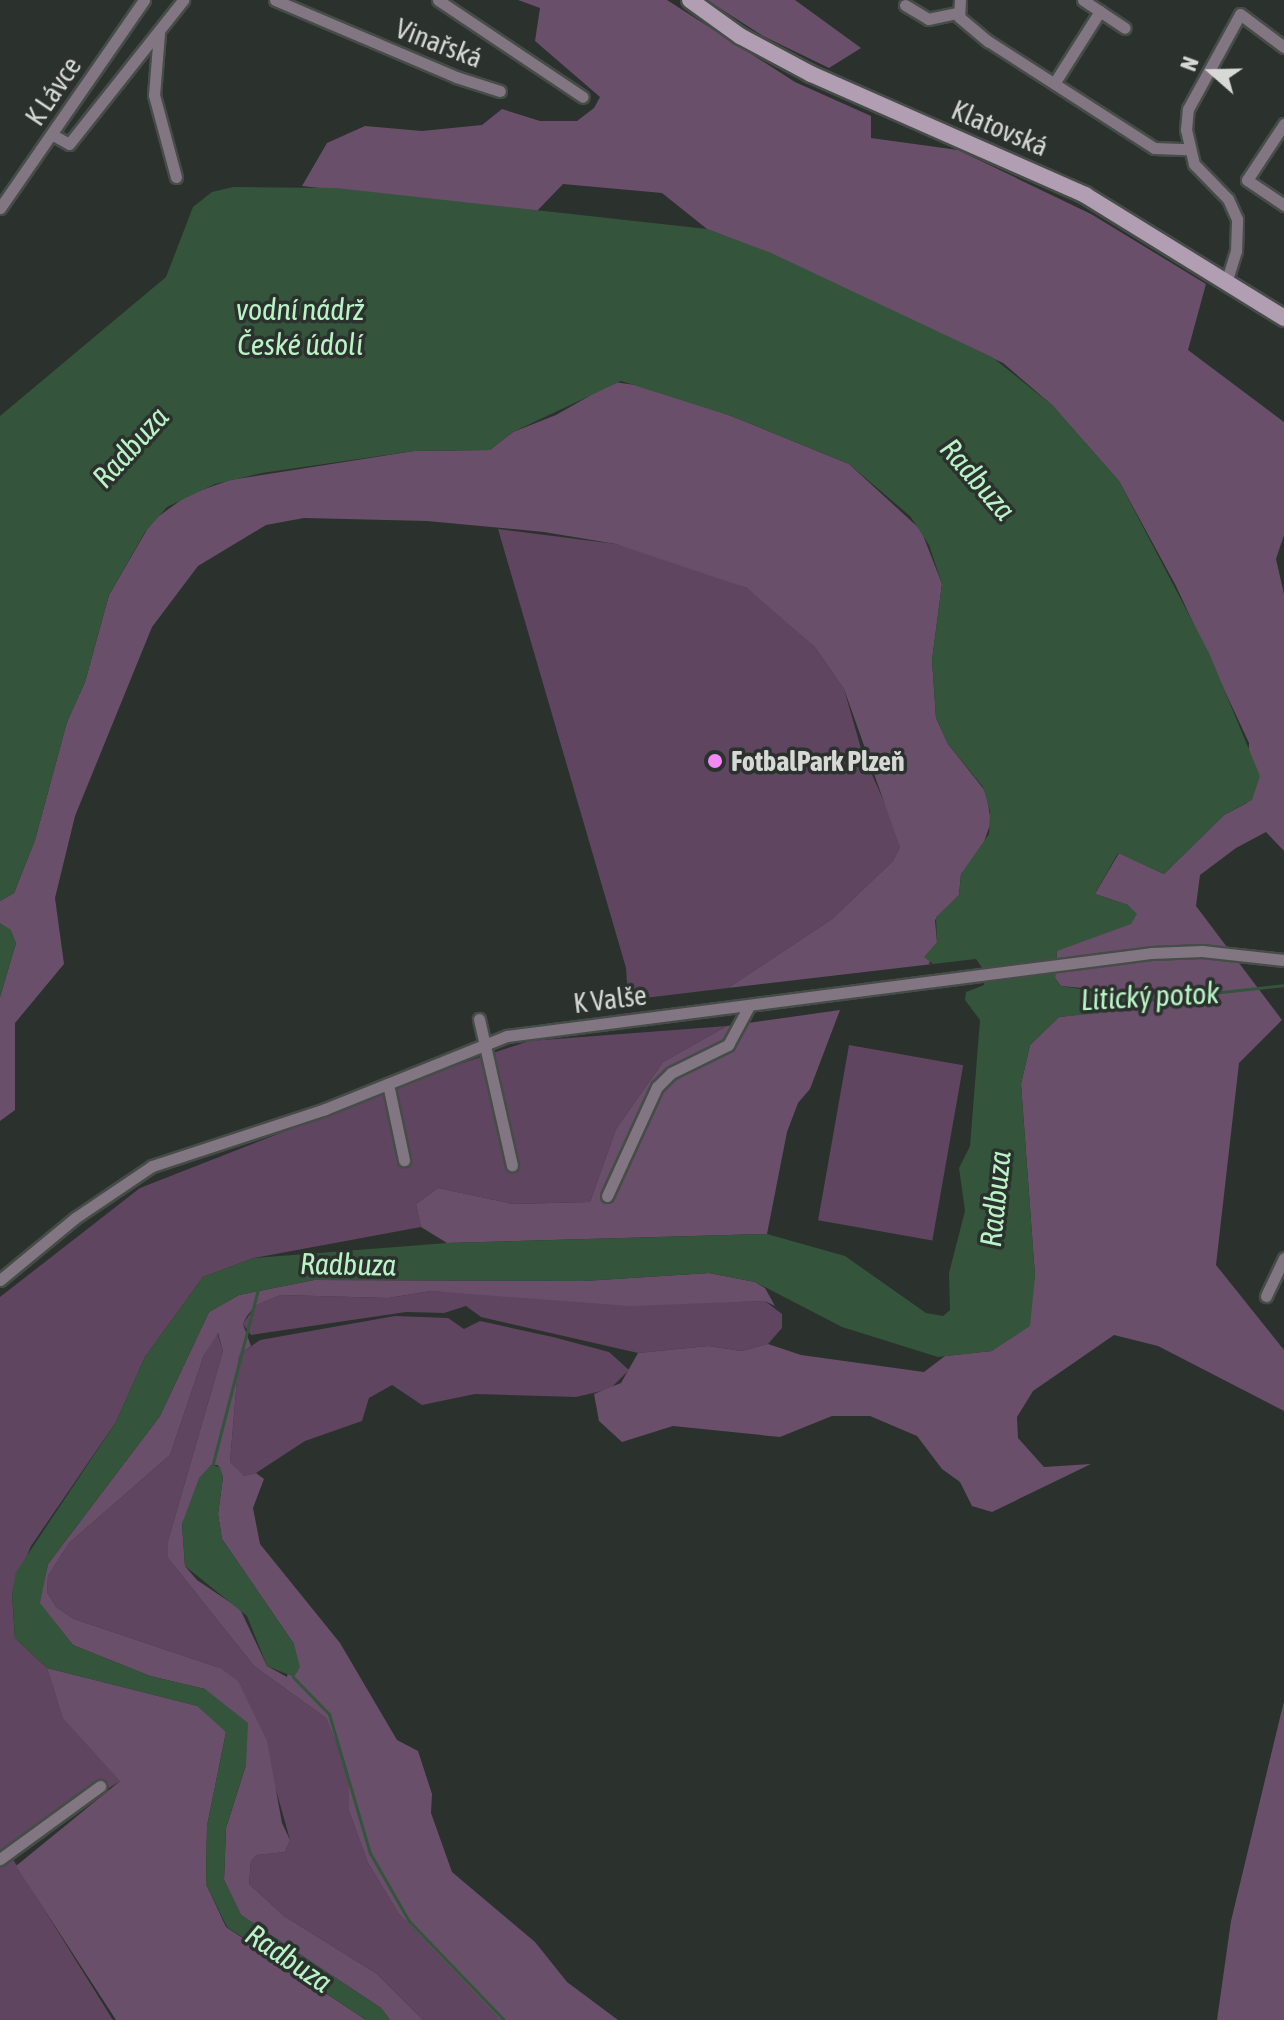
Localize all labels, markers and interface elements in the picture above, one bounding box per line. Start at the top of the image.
street label: Vinařská [391,11,487,75]
north arrow [1172,32,1252,112]
street label: K Lávce [18,50,88,132]
text: N [1175,53,1204,74]
street label: Klatovská [947,93,1053,163]
water label: vodní nádrž České údolí [236,291,364,362]
water label: Radbuza [84,399,176,495]
water label: Radbuza [933,431,1023,527]
place label: FotbalPark Plzeň [731,744,904,778]
marker: FotbalPark Plzeň [706,752,724,770]
water label: Litický potok [1080,974,1220,1018]
street label: K Valše [571,978,649,1020]
water label: Radbuza [972,1149,1018,1249]
water label: Radbuza [300,1245,396,1283]
water label: Radbuza [239,1916,339,2000]

